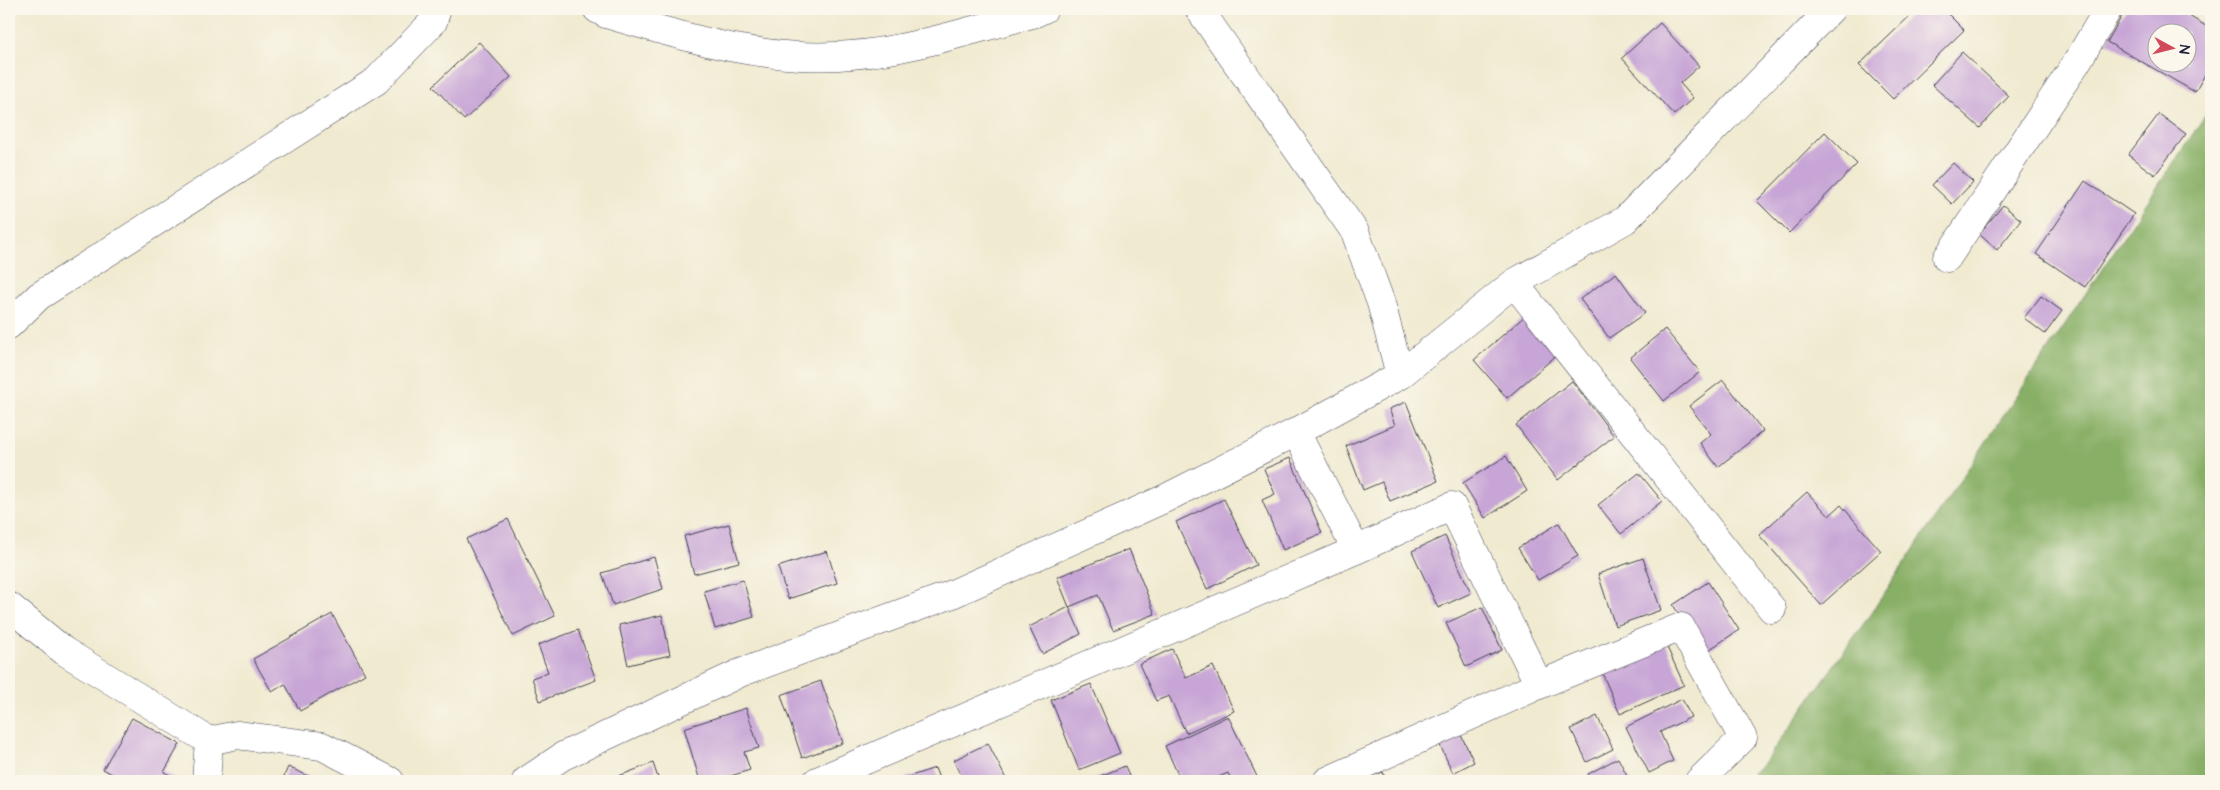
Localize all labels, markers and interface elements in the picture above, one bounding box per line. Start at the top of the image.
north arrow [2148,22,2198,72]
text: N [2173,44,2194,55]

